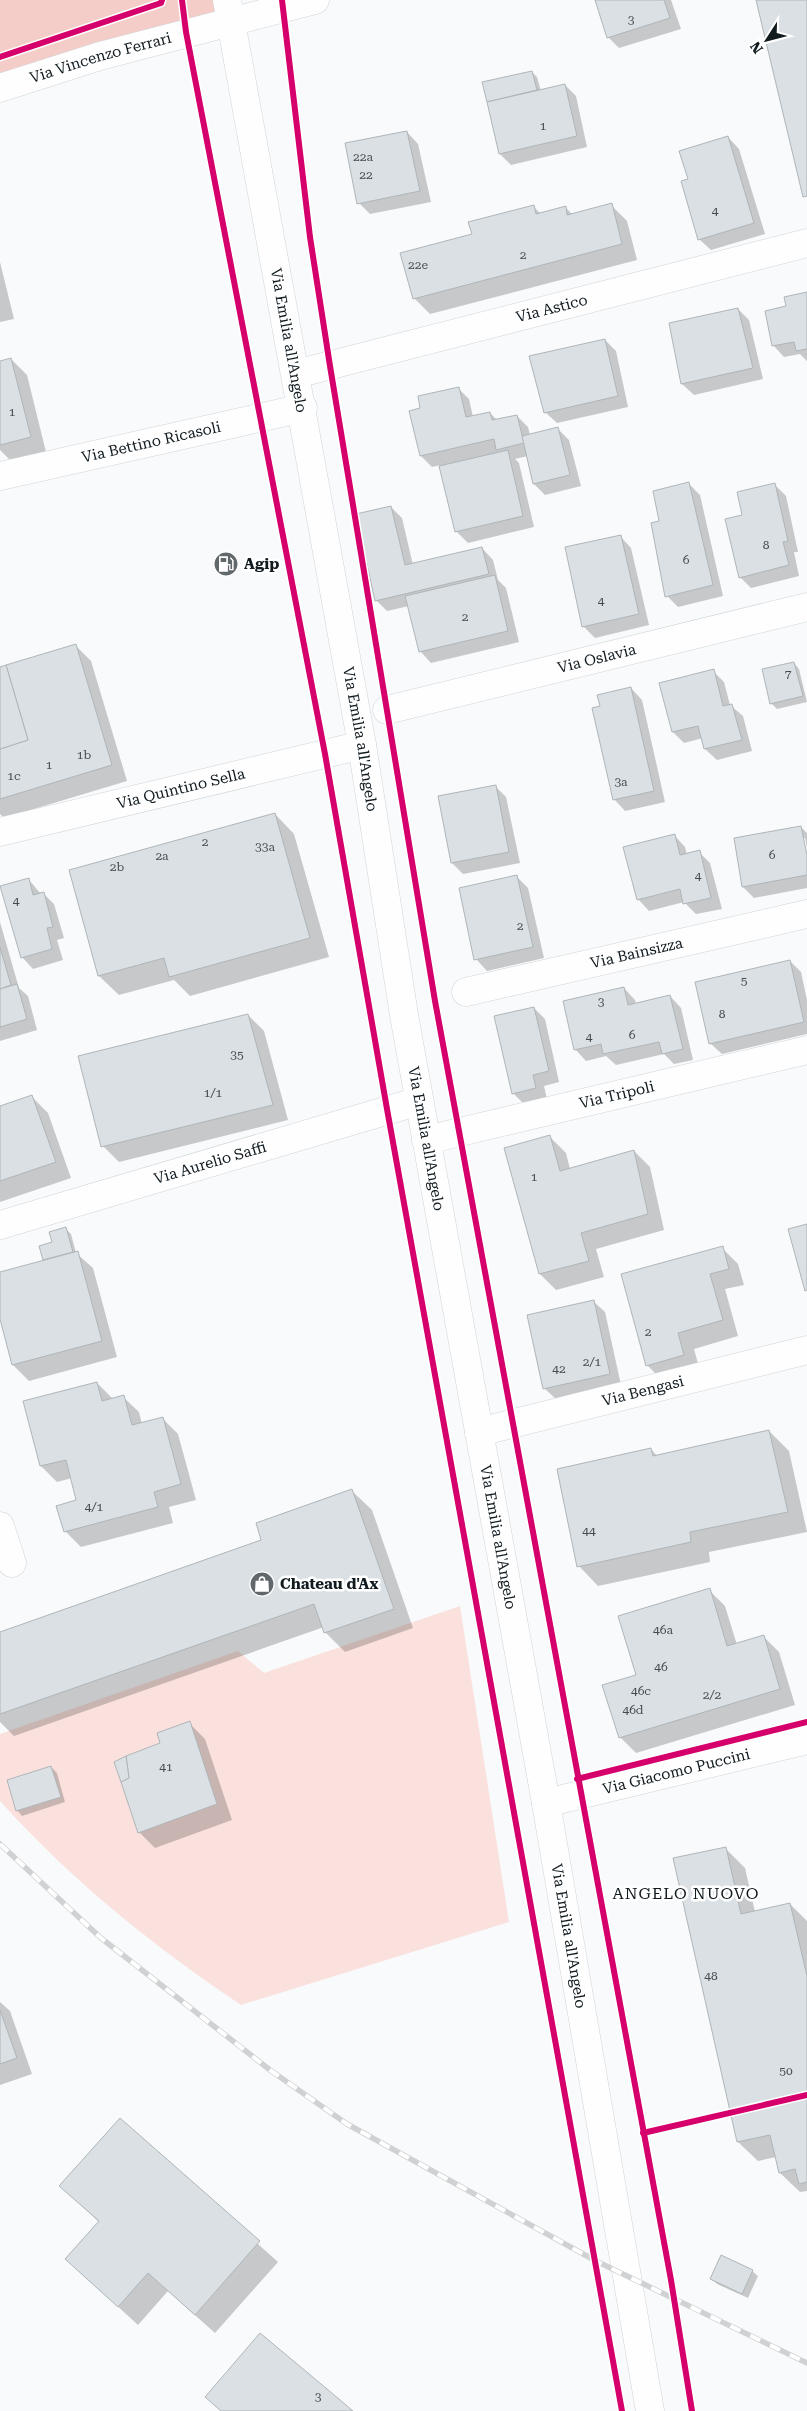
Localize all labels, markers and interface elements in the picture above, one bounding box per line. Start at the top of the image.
house number: 3 [628,13,635,27]
north arrow [742,15,792,65]
street label: Via Vincenzo Ferrari [27,29,173,87]
text: N [747,38,766,57]
house number: 1 [540,119,547,133]
house number: 22a [353,150,373,164]
house number: 22 [359,168,373,182]
house number: 4 [712,204,719,218]
house number: 2 [520,248,527,262]
house number: 22e [408,258,428,272]
street label: Via Emilia all'Angelo [267,267,311,414]
street label: Via Astico [514,291,589,326]
house number: 1 [9,405,16,419]
street label: Via Bettino Ricasoli [80,418,223,466]
house number: 8 [763,538,770,552]
fuel station icon: Agip [213,551,239,577]
house number: 6 [683,553,690,567]
place label: Agip [244,555,279,573]
house number: 4 [598,594,605,608]
house number: 2 [462,610,469,624]
street label: Via Oslavia [556,640,638,677]
street label: Via Emilia all'Angelo [339,665,381,813]
house number: 7 [785,667,792,681]
house number: 1b [77,748,91,762]
house number: 1 [46,758,53,772]
street label: Via Quintino Sella [115,764,247,813]
house number: 1c [7,769,21,783]
house number: 3a [614,775,628,789]
house number: 2 [202,835,209,849]
house number: 33a [255,840,275,854]
house number: 6 [769,848,776,862]
house number: 2a [155,849,169,863]
house number: 2b [110,860,124,874]
house number: 4 [695,869,702,883]
house number: 4 [13,894,20,908]
house number: 2 [517,919,524,933]
street label: Via Bainsizza [589,934,684,972]
house number: 5 [741,974,748,988]
house number: 3 [598,995,605,1009]
house number: 8 [719,1007,726,1021]
house number: 6 [629,1028,636,1042]
house number: 4 [586,1030,593,1044]
house number: 35 [230,1048,244,1062]
street label: Via Emilia all'Angelo [404,1065,448,1212]
street label: Via Tripoli [577,1077,656,1113]
house number: 1/1 [204,1086,223,1100]
street label: Via Aurelio Saffi [152,1138,268,1188]
house number: 1 [531,1170,538,1184]
house number: 2 [645,1325,652,1339]
house number: 2/1 [583,1355,602,1369]
house number: 42 [552,1362,566,1376]
street label: Via Bengasi [600,1372,686,1410]
street label: Via Emilia all'Angelo [476,1464,520,1611]
house number: 4/1 [85,1500,104,1514]
house number: 44 [582,1524,596,1538]
shop icon: Chateau d'Ax [249,1571,275,1597]
place label: Chateau d'Ax [280,1575,379,1593]
house number: 46a [653,1623,673,1637]
house number: 46 [654,1660,668,1674]
house number: 46c [631,1684,651,1698]
house number: 2/2 [703,1688,722,1702]
house number: 46d [622,1703,644,1717]
street label: Via Giacomo Puccini [601,1745,752,1798]
house number: 41 [159,1760,173,1774]
street label: Via Emilia all'Angelo [548,1862,590,2010]
district label: ANGELO NUOVO [613,1884,759,1903]
house number: 48 [704,1969,718,1983]
house number: 50 [779,2064,793,2078]
house number: 3 [315,2390,322,2404]

